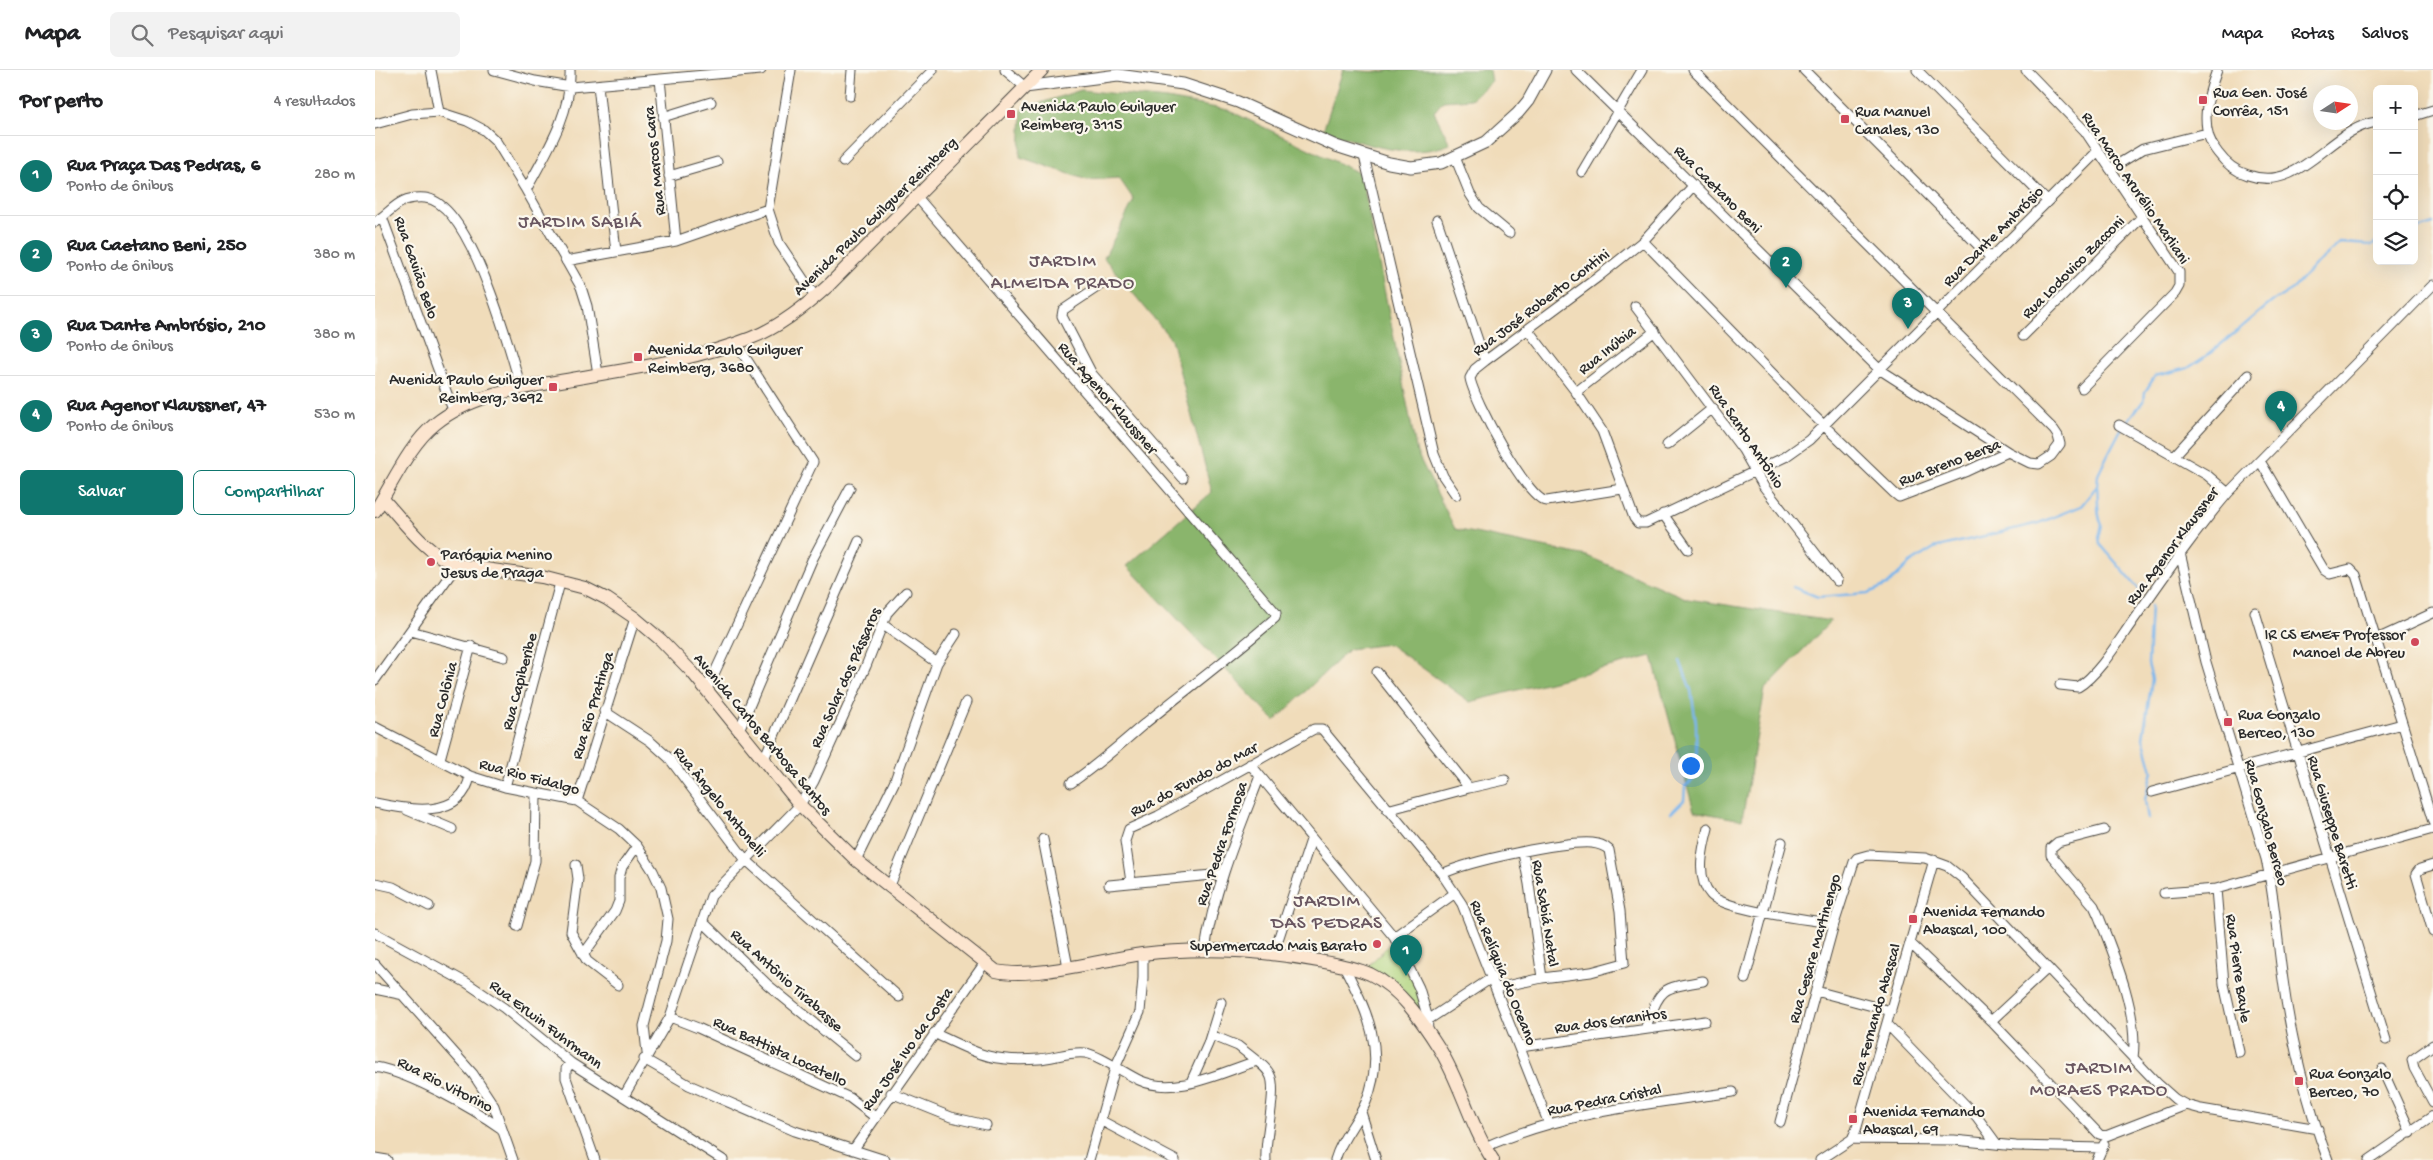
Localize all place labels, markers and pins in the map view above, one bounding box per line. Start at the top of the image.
place label: Rua Gen. José Corrêa, 151 [2213,85,2308,122]
marker: Rua Gen. José Corrêa, 151 [2197,94,2209,106]
place label: Avenida Paulo Guilguer Reimberg, 3115 [1021,99,1176,136]
place label: Rua Manuel Canales, 130 [1855,104,1939,141]
marker: Avenida Paulo Guilguer Reimberg, 3115 [1005,108,1017,120]
marker: Rua Manuel Canales, 130 [1839,113,1851,125]
pin: 2 [1770,247,1802,288]
pin: 3 [1892,288,1924,329]
place label: Avenida Paulo Guilguer Reimberg, 3680 [648,342,803,379]
marker: Avenida Paulo Guilguer Reimberg, 3680 [632,351,644,363]
place label: Avenida Paulo Guilguer Reimberg, 3692 [389,372,544,409]
marker: Avenida Paulo Guilguer Reimberg, 3692 [547,381,559,393]
pin: 4 [2265,391,2297,432]
place label: Paróquia Menino Jesus de Praga [440,547,552,584]
marker: Paróquia Menino Jesus de Praga [425,556,437,568]
place label: IR CS EMEF Professor Manoel de Abreu [2264,627,2406,664]
marker: IR CS EMEF Professor Manoel de Abreu [2409,636,2421,648]
place label: Rua Gonzalo Berceo, 130 [2237,707,2320,744]
marker: Rua Gonzalo Berceo, 130 [2222,716,2234,728]
place label: Avenida Fernando Abascal, 100 [1923,904,2045,941]
marker: Avenida Fernando Abascal, 100 [1907,913,1919,925]
pin: 1 [1390,935,1422,976]
place label: Supermercado Mais Barato [1190,938,1367,957]
marker: Supermercado Mais Barato [1371,938,1383,950]
place label: Rua Gonzalo Berceo, 70 [2308,1066,2391,1103]
marker: Rua Gonzalo Berceo, 70 [2293,1075,2305,1087]
place label: Avenida Fernando Abascal, 69 [1863,1104,1985,1141]
marker: Avenida Fernando Abascal, 69 [1847,1113,1859,1125]

